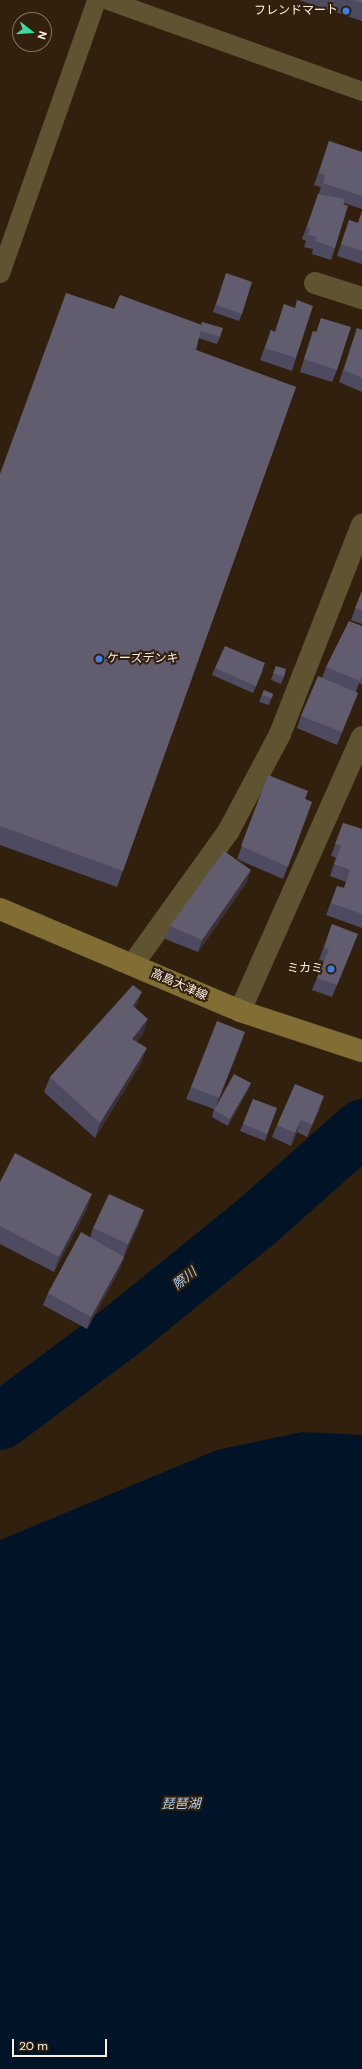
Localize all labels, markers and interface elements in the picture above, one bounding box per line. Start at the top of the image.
place label: フレンドマート [254,4,338,18]
marker: フレンドマート [341,6,351,16]
north arrow [12,12,52,52]
text: N [35,29,50,41]
place label: ケーズデンキ [107,652,179,666]
marker: ケーズデンキ [94,654,104,664]
place label: ミカミ [287,962,323,976]
marker: ミカミ [326,964,336,974]
street label: 高島大津線 [149,966,209,1004]
water label: 際川 [170,1265,200,1293]
water label: 琵琶湖 [162,1796,200,1812]
scale bar [14,2031,109,2057]
text: 20 m [19,2038,48,2054]

